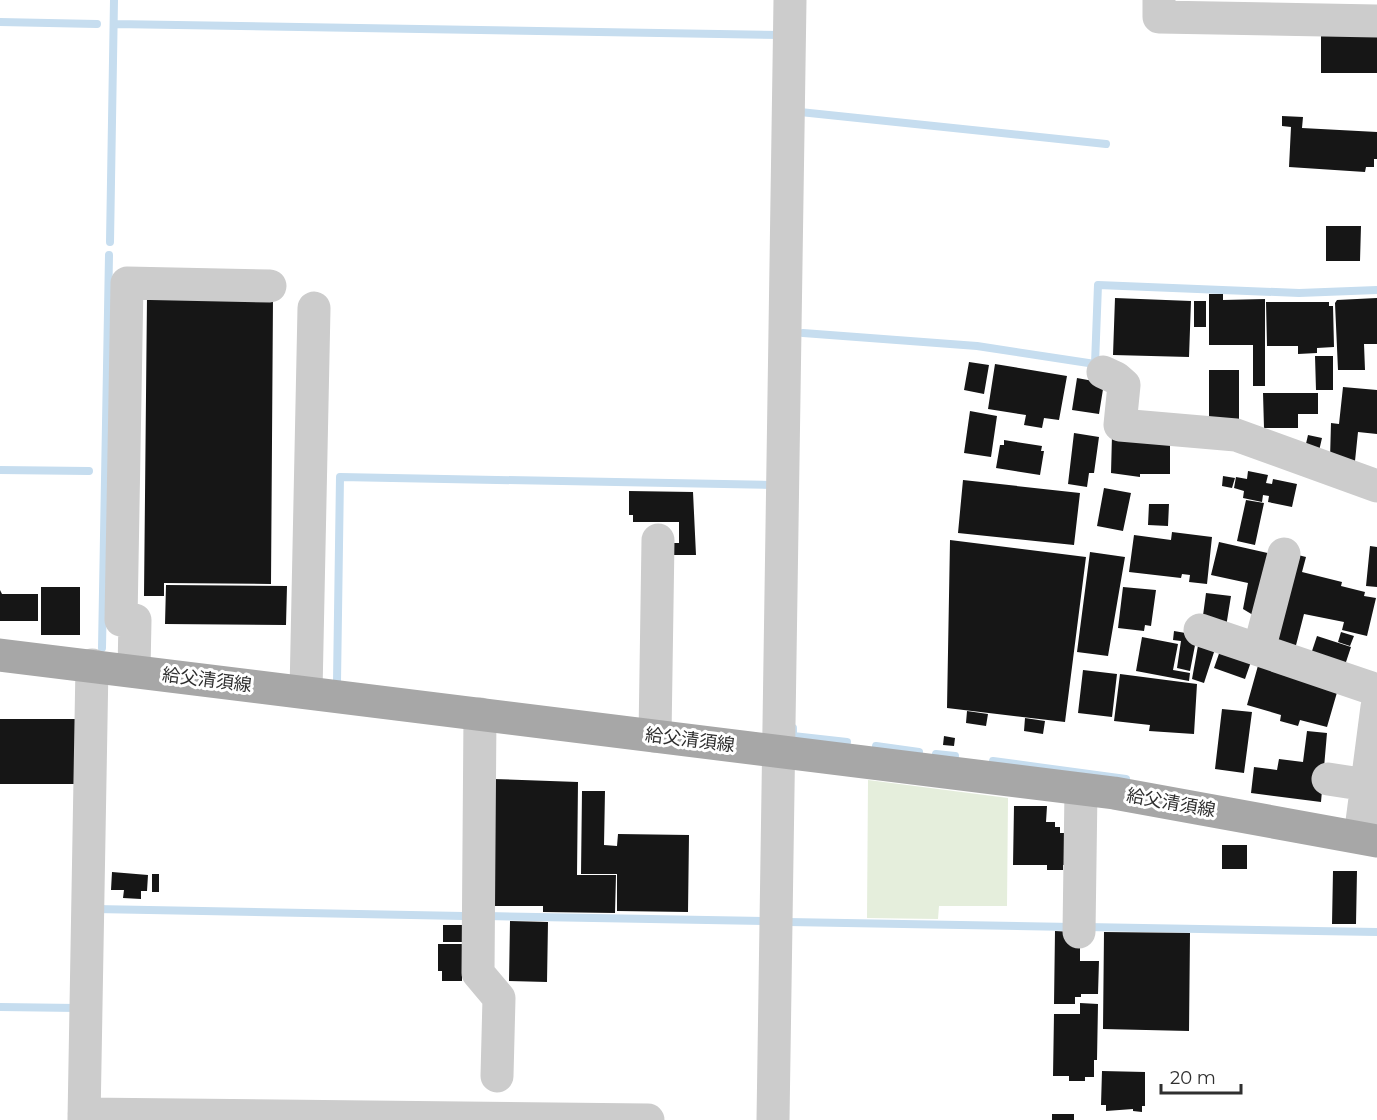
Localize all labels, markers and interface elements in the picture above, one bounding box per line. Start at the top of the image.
street label: 給父清須線 [161,664,253,696]
street label: 給父清須線 [644,724,736,756]
street label: 給父清須線 [1125,784,1217,822]
scale bar [1161,1057,1240,1095]
text: 20 m [1170,1067,1216,1089]

